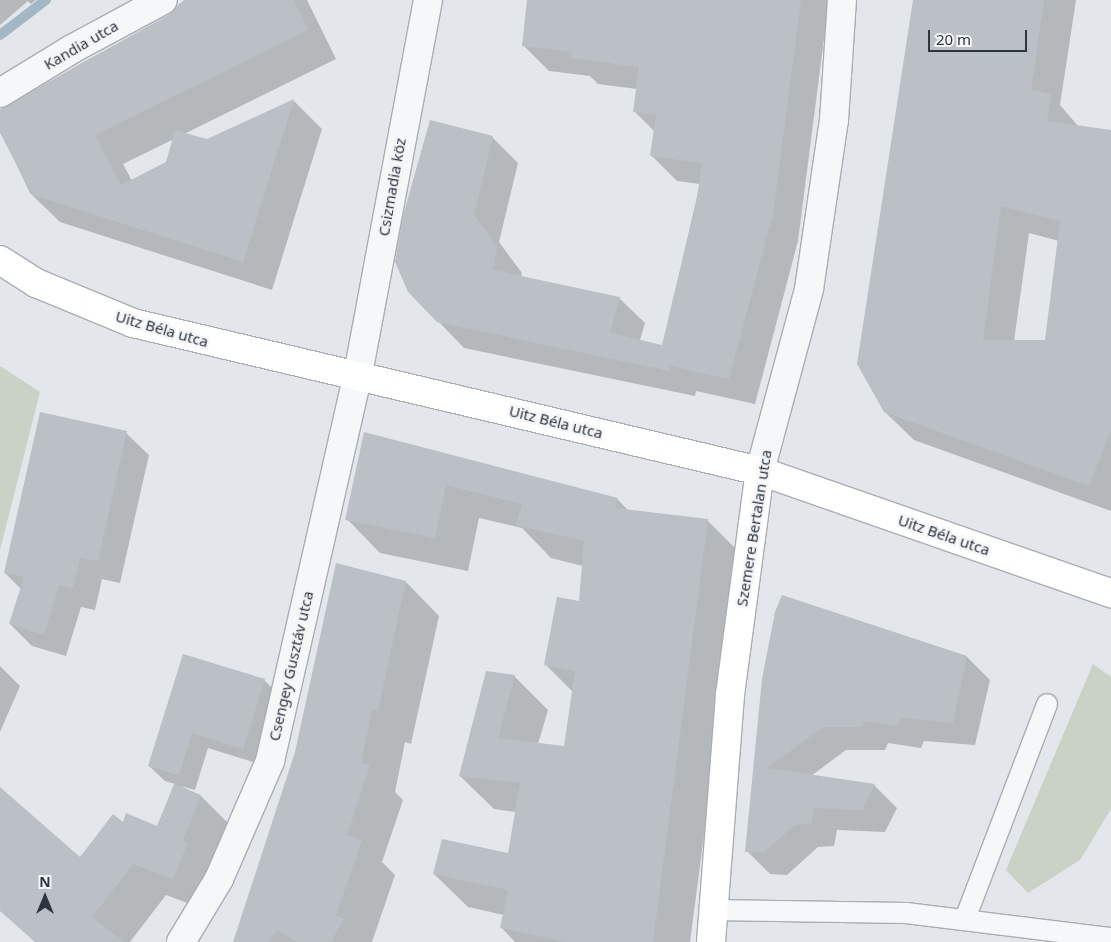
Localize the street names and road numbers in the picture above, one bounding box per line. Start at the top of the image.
street label: Kandia utca [41,17,121,73]
street label: Csizmadia köz [375,136,409,238]
street label: Uitz Béla utca [113,307,211,351]
street label: Uitz Béla utca [507,402,605,442]
street label: Szemere Bertalan utca [733,448,775,608]
street label: Uitz Béla utca [896,511,992,559]
street label: Csengey Gusztáv utca [265,589,317,743]

